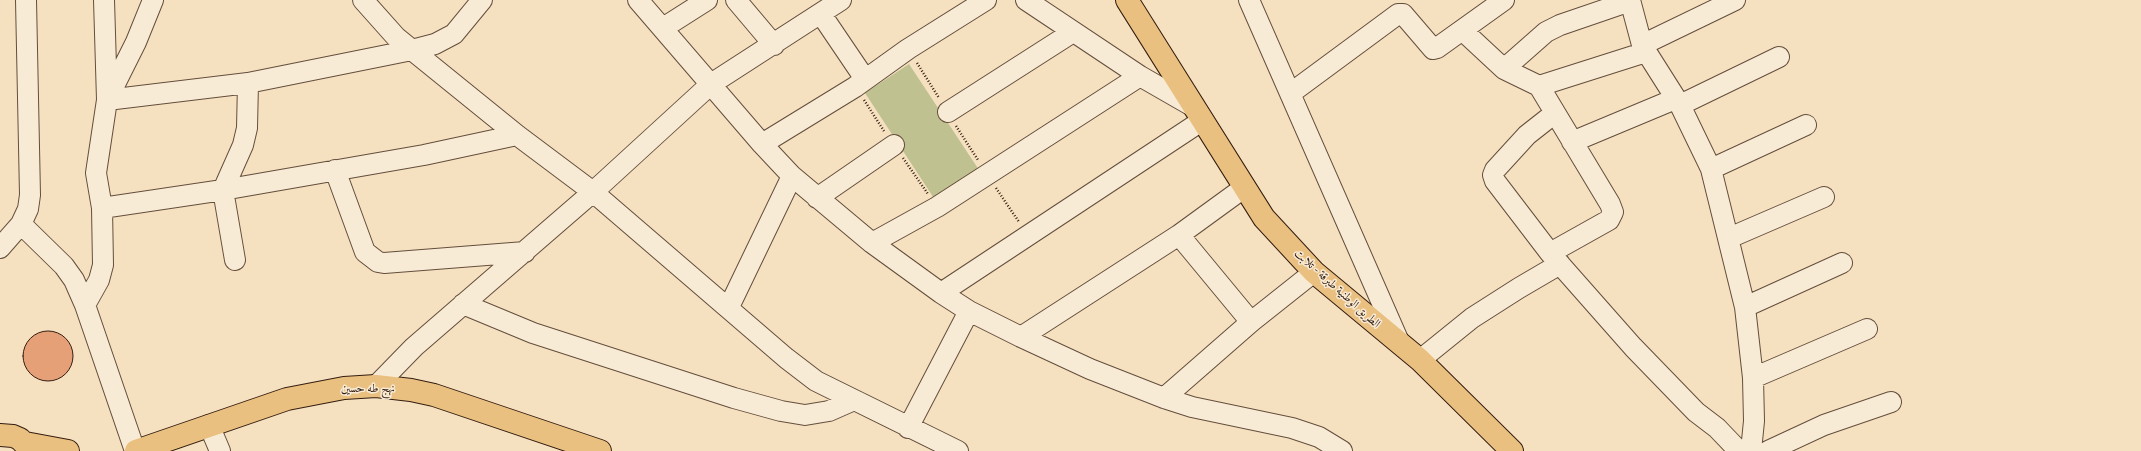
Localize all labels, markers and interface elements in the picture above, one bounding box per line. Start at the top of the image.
street label: الطريق الوطنية طبرقة - تلابت [1291,247,1383,331]
street label: نهج طه حسين [341,382,395,396]

